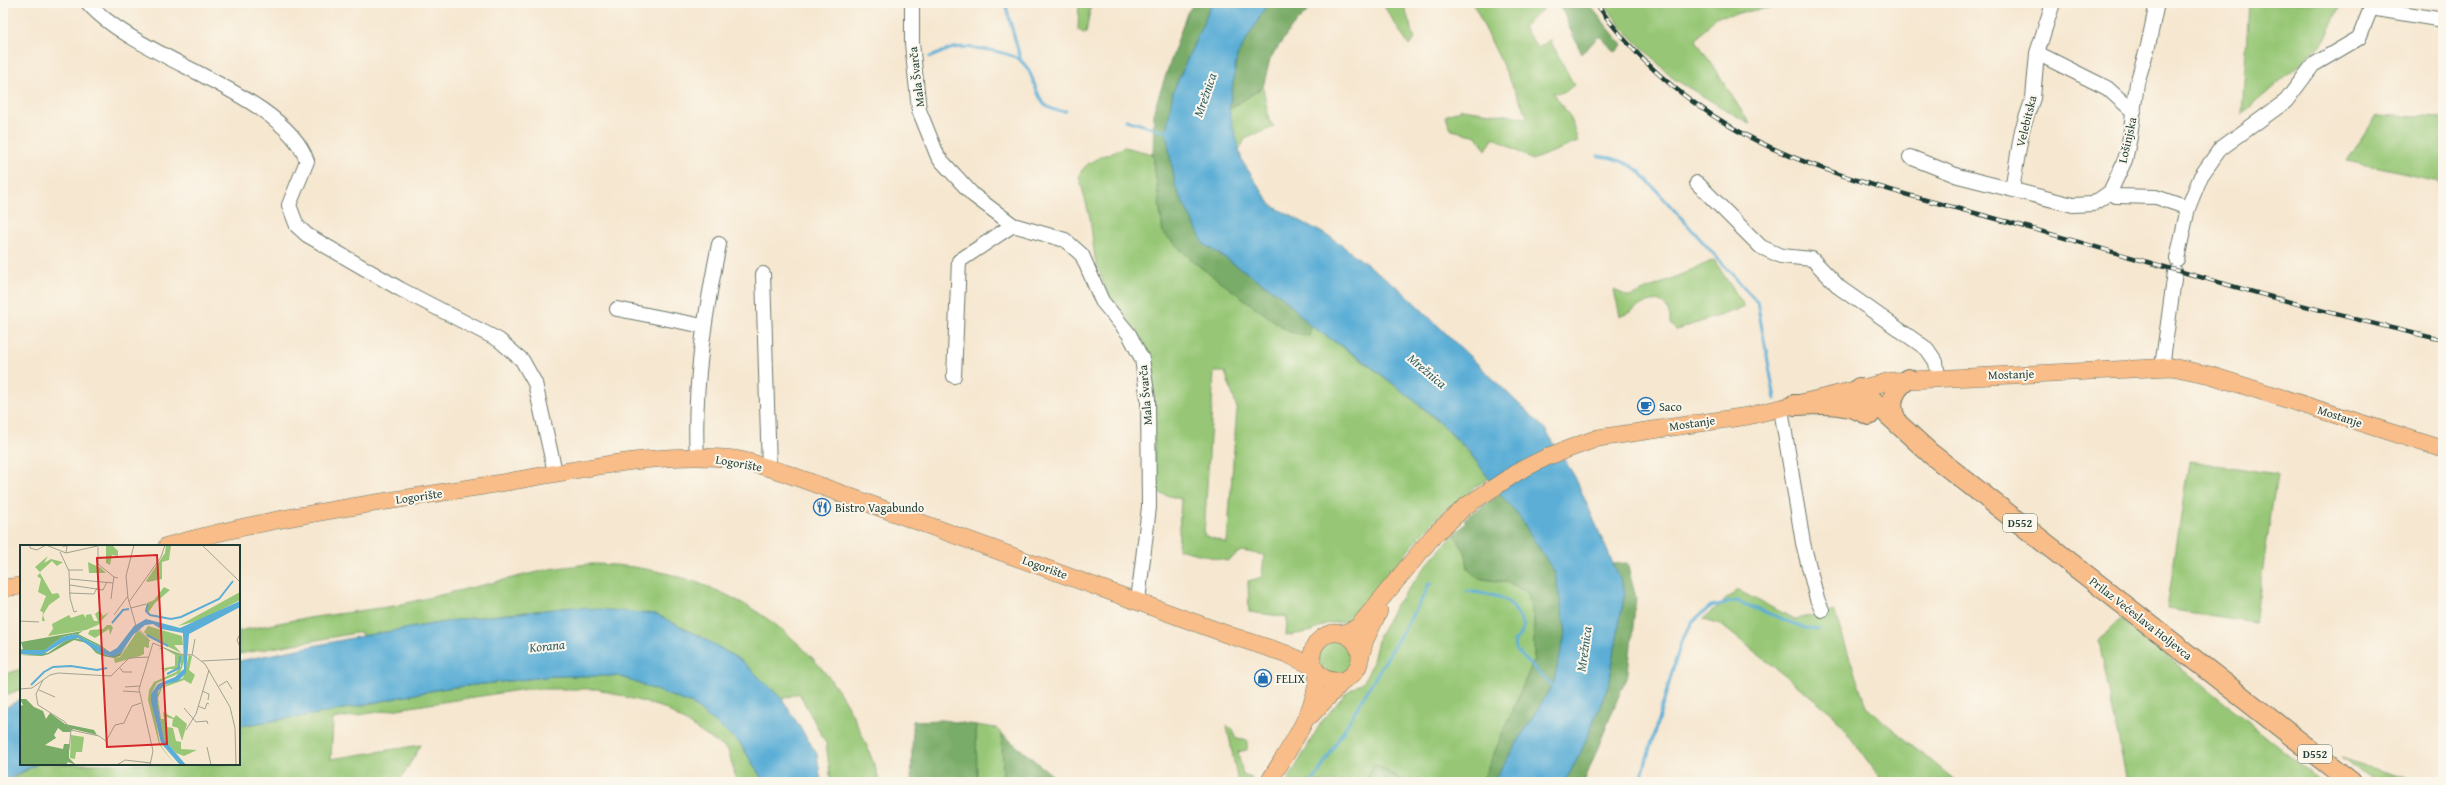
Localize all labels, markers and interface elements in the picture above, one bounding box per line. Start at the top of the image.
street label: Mala Švarča [904,46,928,108]
water label: Mrežnica [1189,70,1221,120]
street label: Velebitska [2011,93,2041,148]
street label: Lošinjska [2113,115,2141,165]
water label: Mrežnica [1403,349,1451,393]
street label: Mala Švarča [1134,364,1156,426]
street label: Mostanje [1988,365,2035,383]
cafe icon: Saco [1636,396,1656,416]
place label: Saco [1659,398,1682,415]
street label: Mostanje [2315,401,2365,431]
street label: Mostanje [1668,411,1716,435]
street label: Logorište [714,451,764,476]
street label: Logorište [395,484,444,508]
restaurant icon: Bistro Vagabundo [812,497,832,517]
place label: Bistro Vagabundo [835,499,924,516]
road number: D552 [2003,514,2037,532]
inset map [20,545,240,765]
street label: Logorište [1020,551,1070,583]
street label: Prilaz Većeslava Holjevca [2086,572,2196,664]
water label: Mrežnica [1571,625,1597,673]
water label: Korana [527,635,566,657]
shop icon: FELIX [1253,668,1273,688]
place label: FELIX [1276,670,1305,687]
road number: D552 [2298,745,2332,763]

